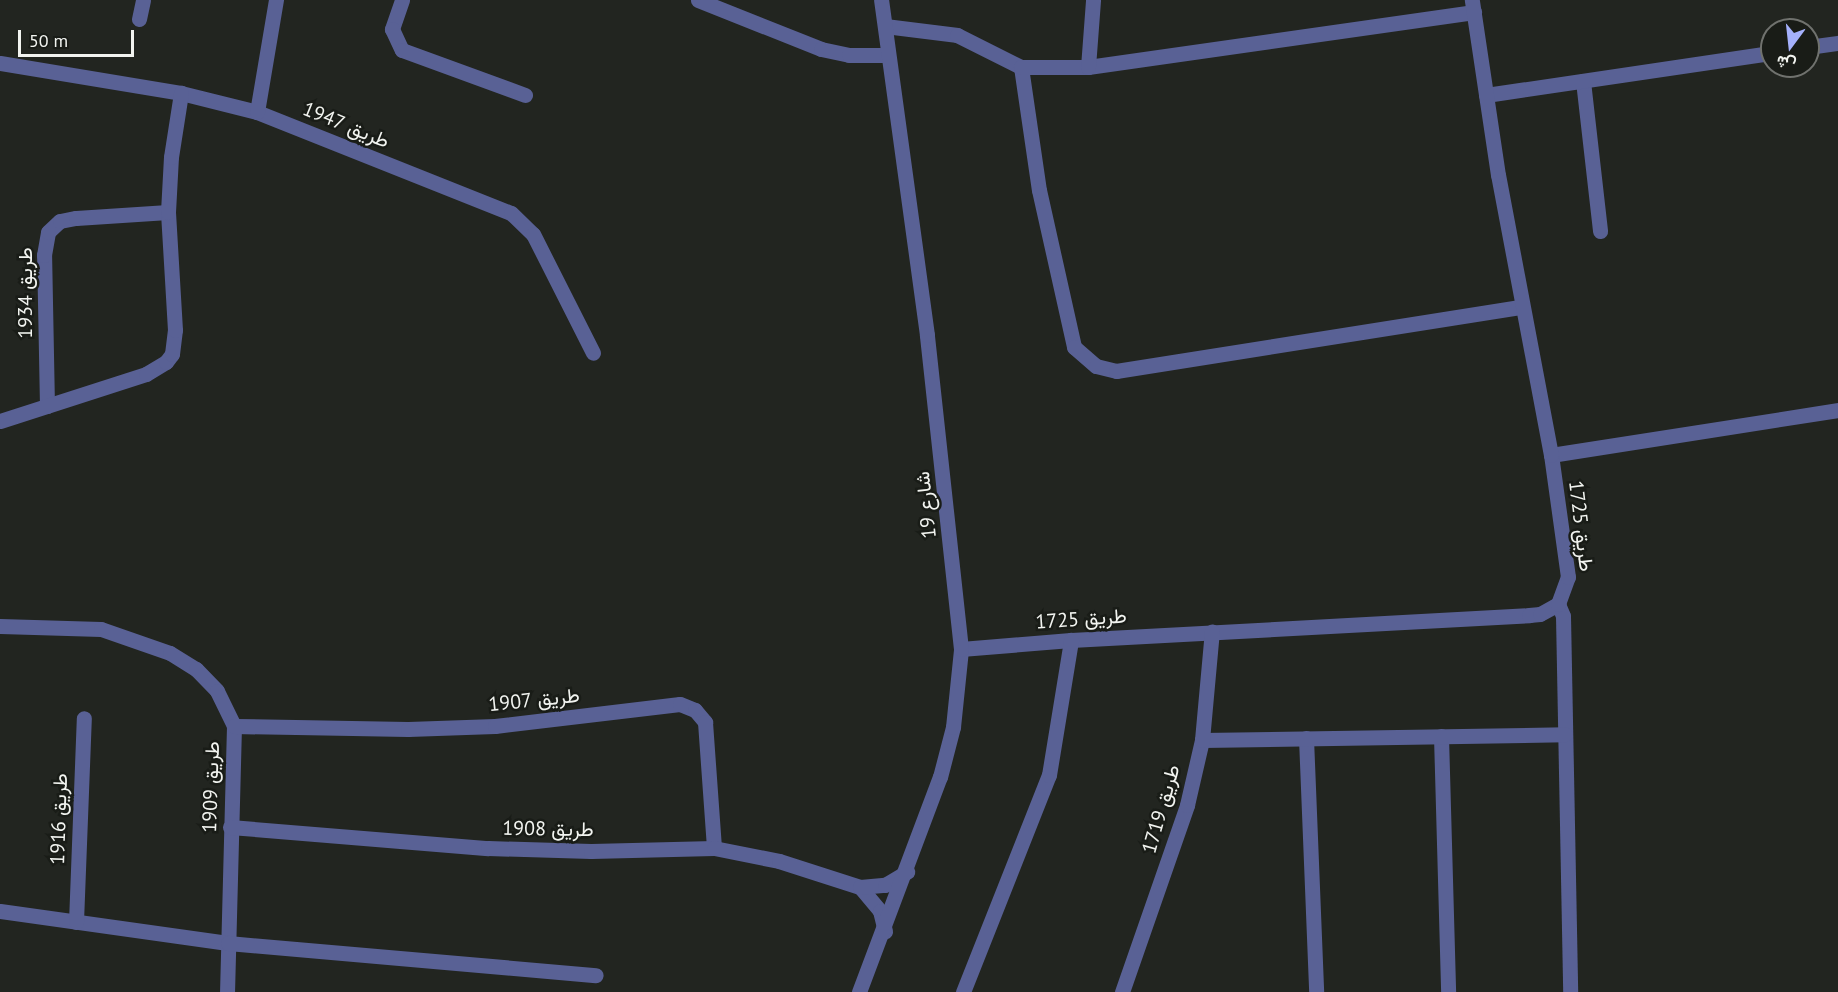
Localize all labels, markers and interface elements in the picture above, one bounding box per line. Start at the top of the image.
scale bar [21,18,136,56]
north arrow [1760,18,1820,78]
text: 50 m [29,29,68,52]
text: ش [1774,51,1798,76]
street label: طريق 1947 [299,97,393,153]
street label: طريق 1934 [13,247,37,339]
street label: شارع 19 [911,470,941,540]
street label: طريق 1725 [1564,479,1598,573]
street label: طريق 1725 [1035,604,1127,634]
street label: طريق 1907 [487,683,581,717]
street label: طريق 1909 [197,741,225,833]
street label: طريق 1719 [1137,762,1185,856]
street label: طريق 1916 [45,773,73,865]
street label: طريق 1908 [502,816,594,842]

